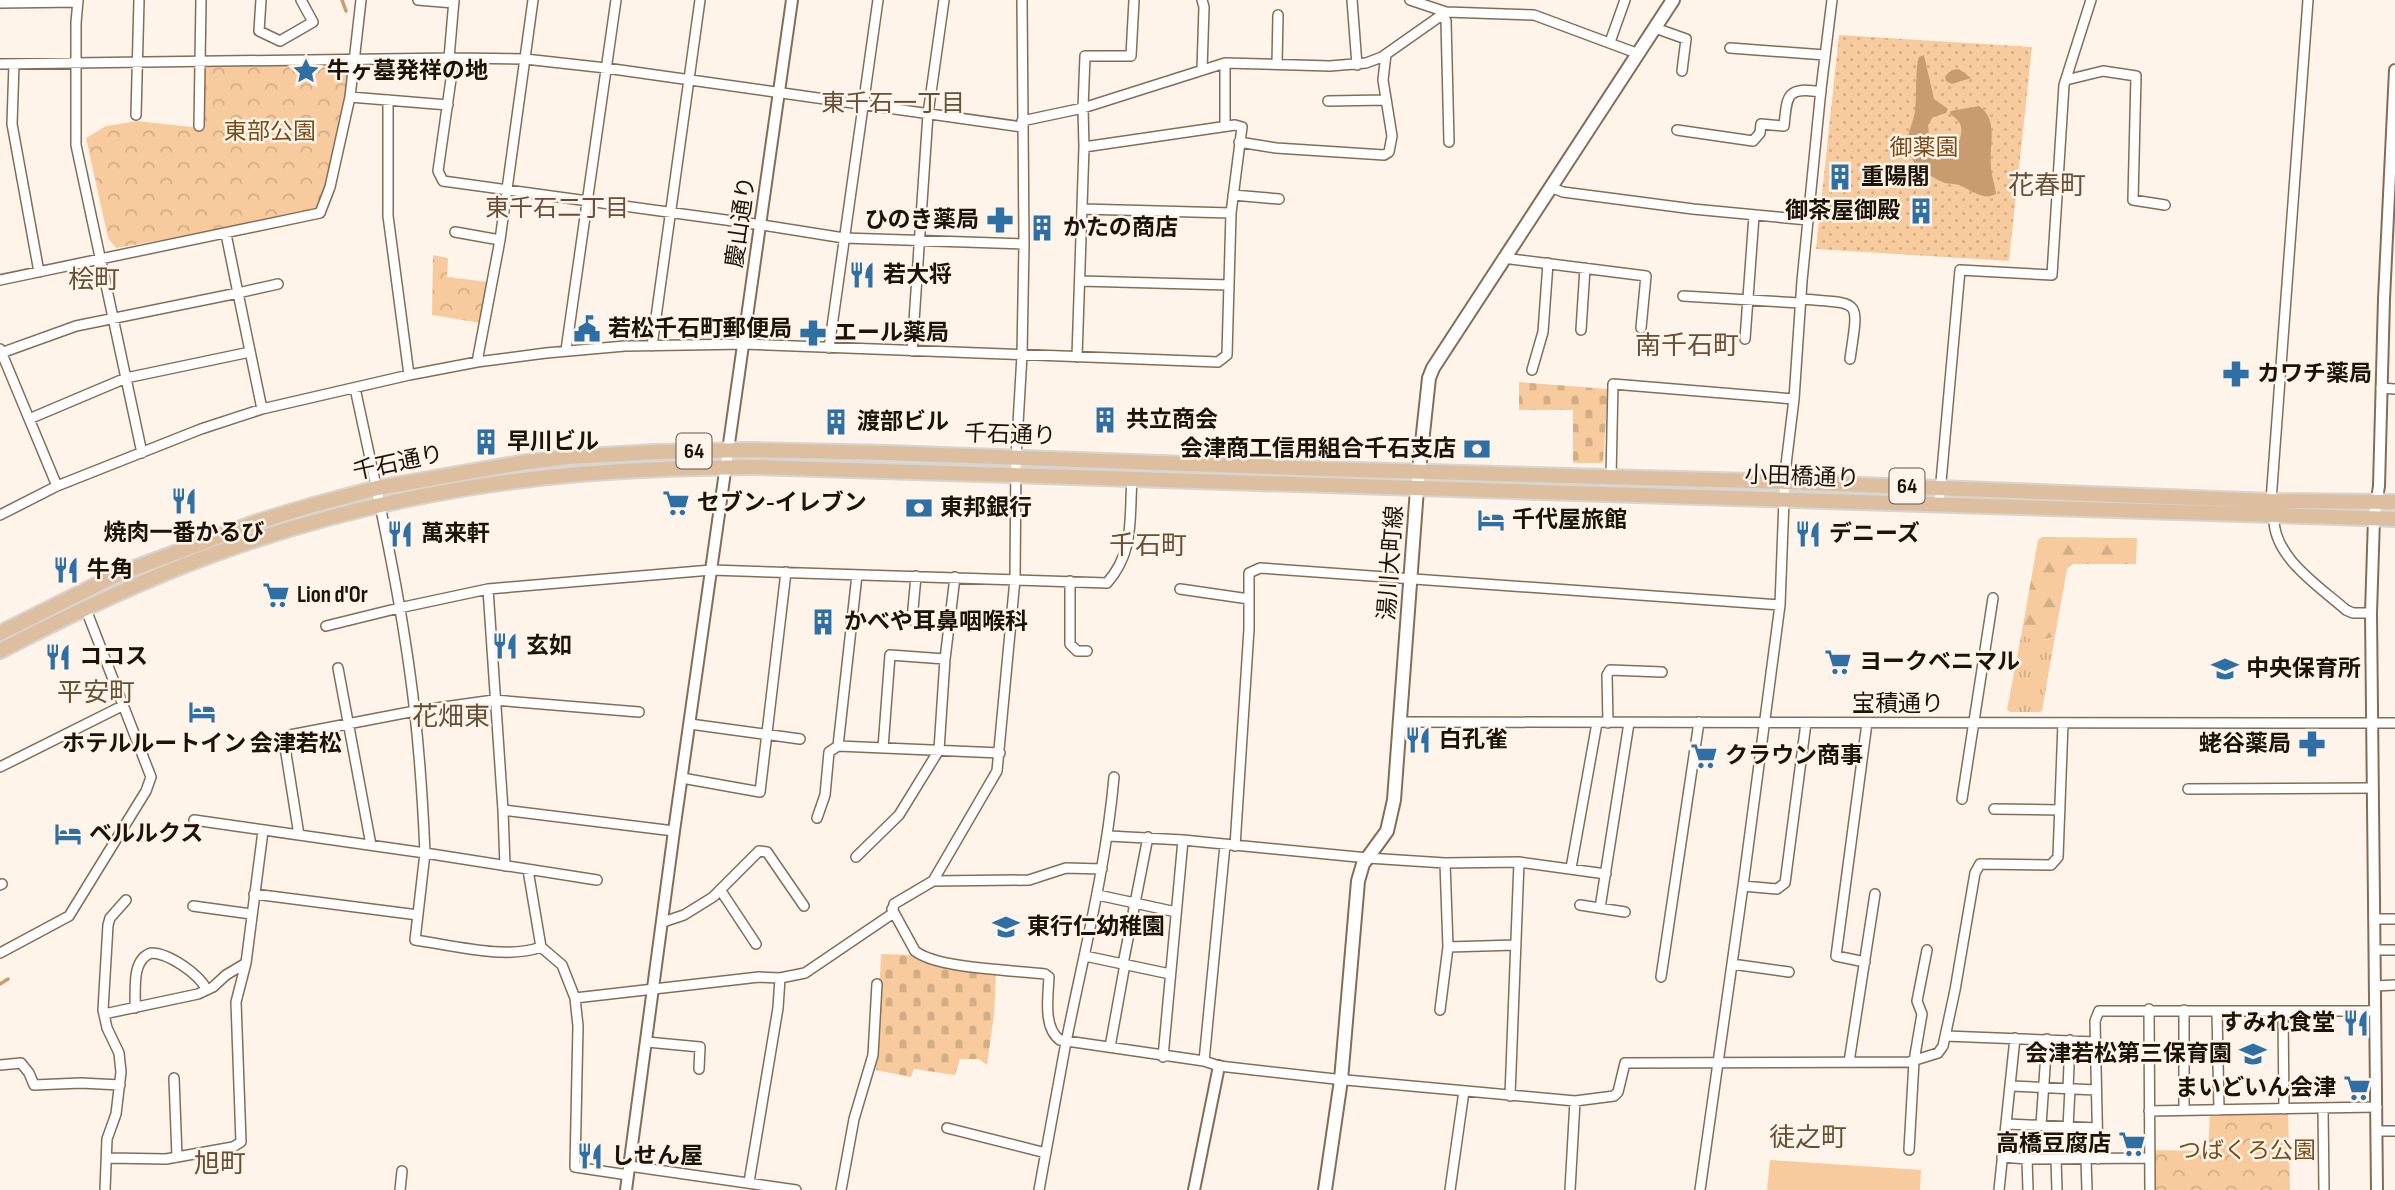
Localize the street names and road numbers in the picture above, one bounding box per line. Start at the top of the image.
street label: 慶山通り [721,174,761,270]
street label: 千石通り [964,419,1056,451]
road number: 64 [676,434,712,468]
street label: 千石通り [350,440,446,486]
street label: 小田橋通り [1744,461,1860,493]
road number: 64 [1890,468,1924,504]
street label: 湯川大町線 [1373,505,1409,621]
street label: 宝積通り [1852,690,1944,718]

